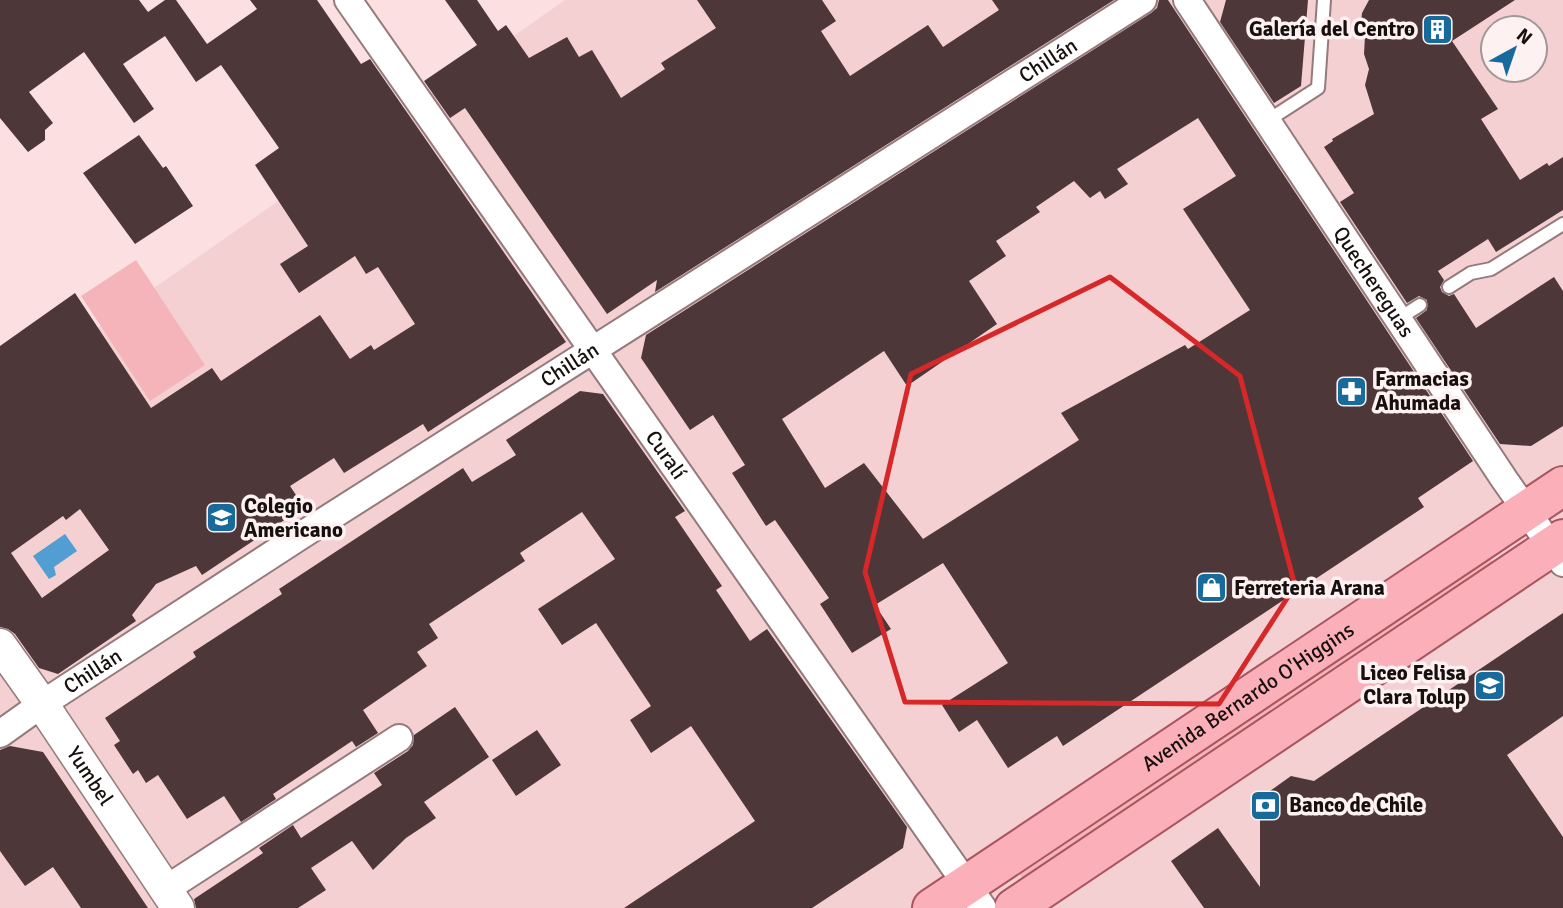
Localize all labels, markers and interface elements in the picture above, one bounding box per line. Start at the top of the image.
building icon: Galería del Centro [1421,12,1455,46]
north arrow [1479,14,1549,84]
place label: Galería del Centro [1249,16,1415,42]
text: N [1512,23,1537,50]
street label: Chillán [1014,32,1082,89]
street label: Quechereguas [1327,221,1420,342]
street label: Chillán [536,337,604,393]
place label: Farmacias Ahumada [1375,366,1469,416]
pharmacy icon: Farmacias Ahumada [1335,374,1369,408]
street label: Curalí [640,425,692,485]
place label: Colegio Americano [244,493,343,543]
school or university icon: Colegio Americano [204,501,238,535]
shop icon: Ferreteria Arana [1194,571,1228,605]
place label: Ferreteria Arana [1234,575,1385,601]
street label: Avenida Bernardo O'Higgins [1137,617,1359,777]
street label: Chillán [59,643,127,699]
place label: Liceo Felisa Clara Tolup [1360,660,1466,710]
school or university icon: Liceo Felisa Clara Tolup [1472,668,1506,702]
street label: Yumbel [61,741,119,811]
bank icon: Banco de Chile [1249,788,1283,822]
place label: Banco de Chile [1289,792,1423,818]

